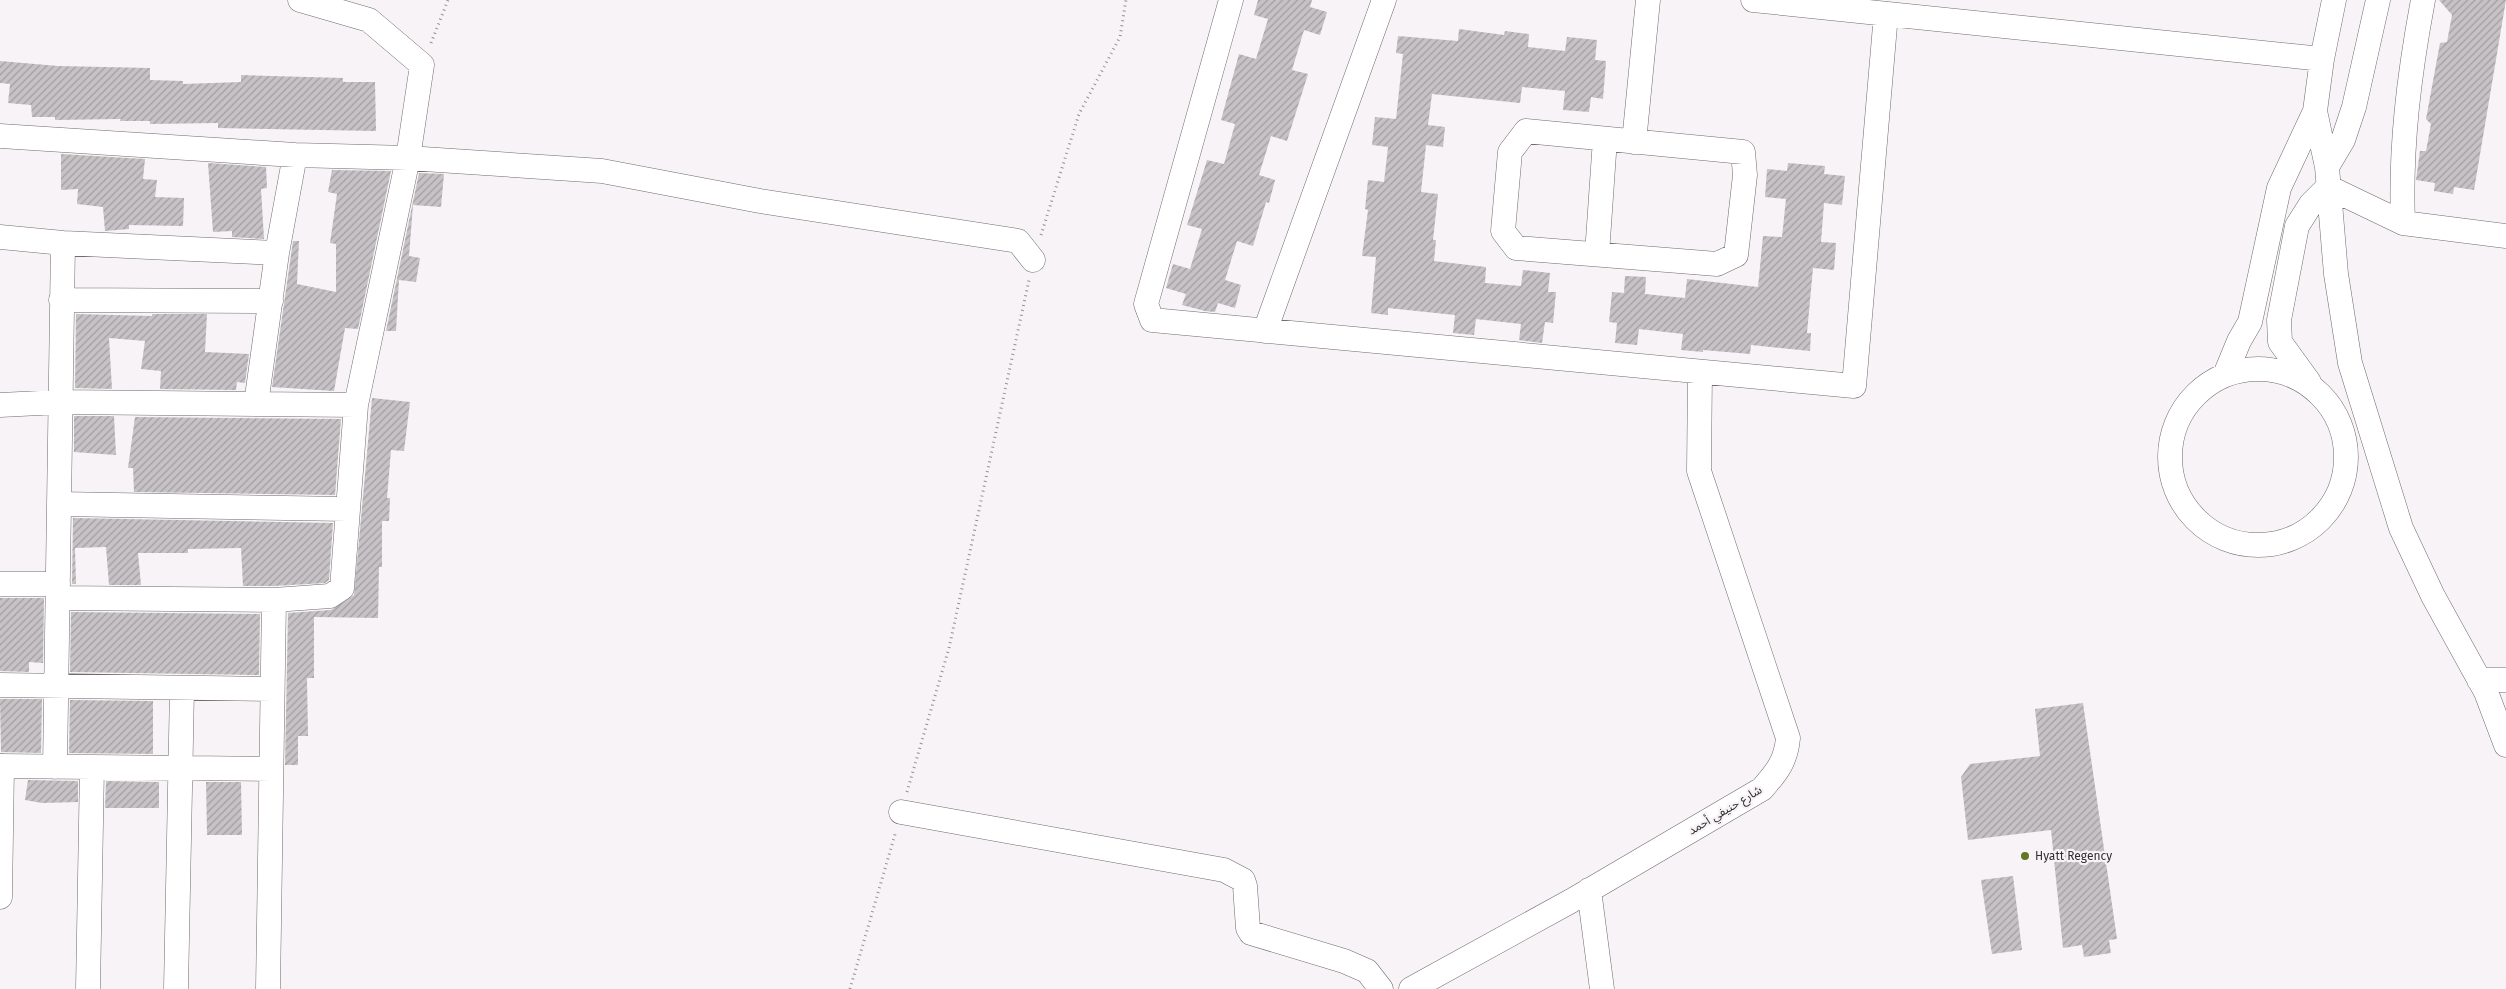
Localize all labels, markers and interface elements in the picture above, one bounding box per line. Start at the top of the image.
street label: شارع حنيفي أحمد [1685,782,1766,840]
place label: Hyatt Regency [2035,849,2112,863]
marker: Hyatt Regency [2019,850,2031,862]

